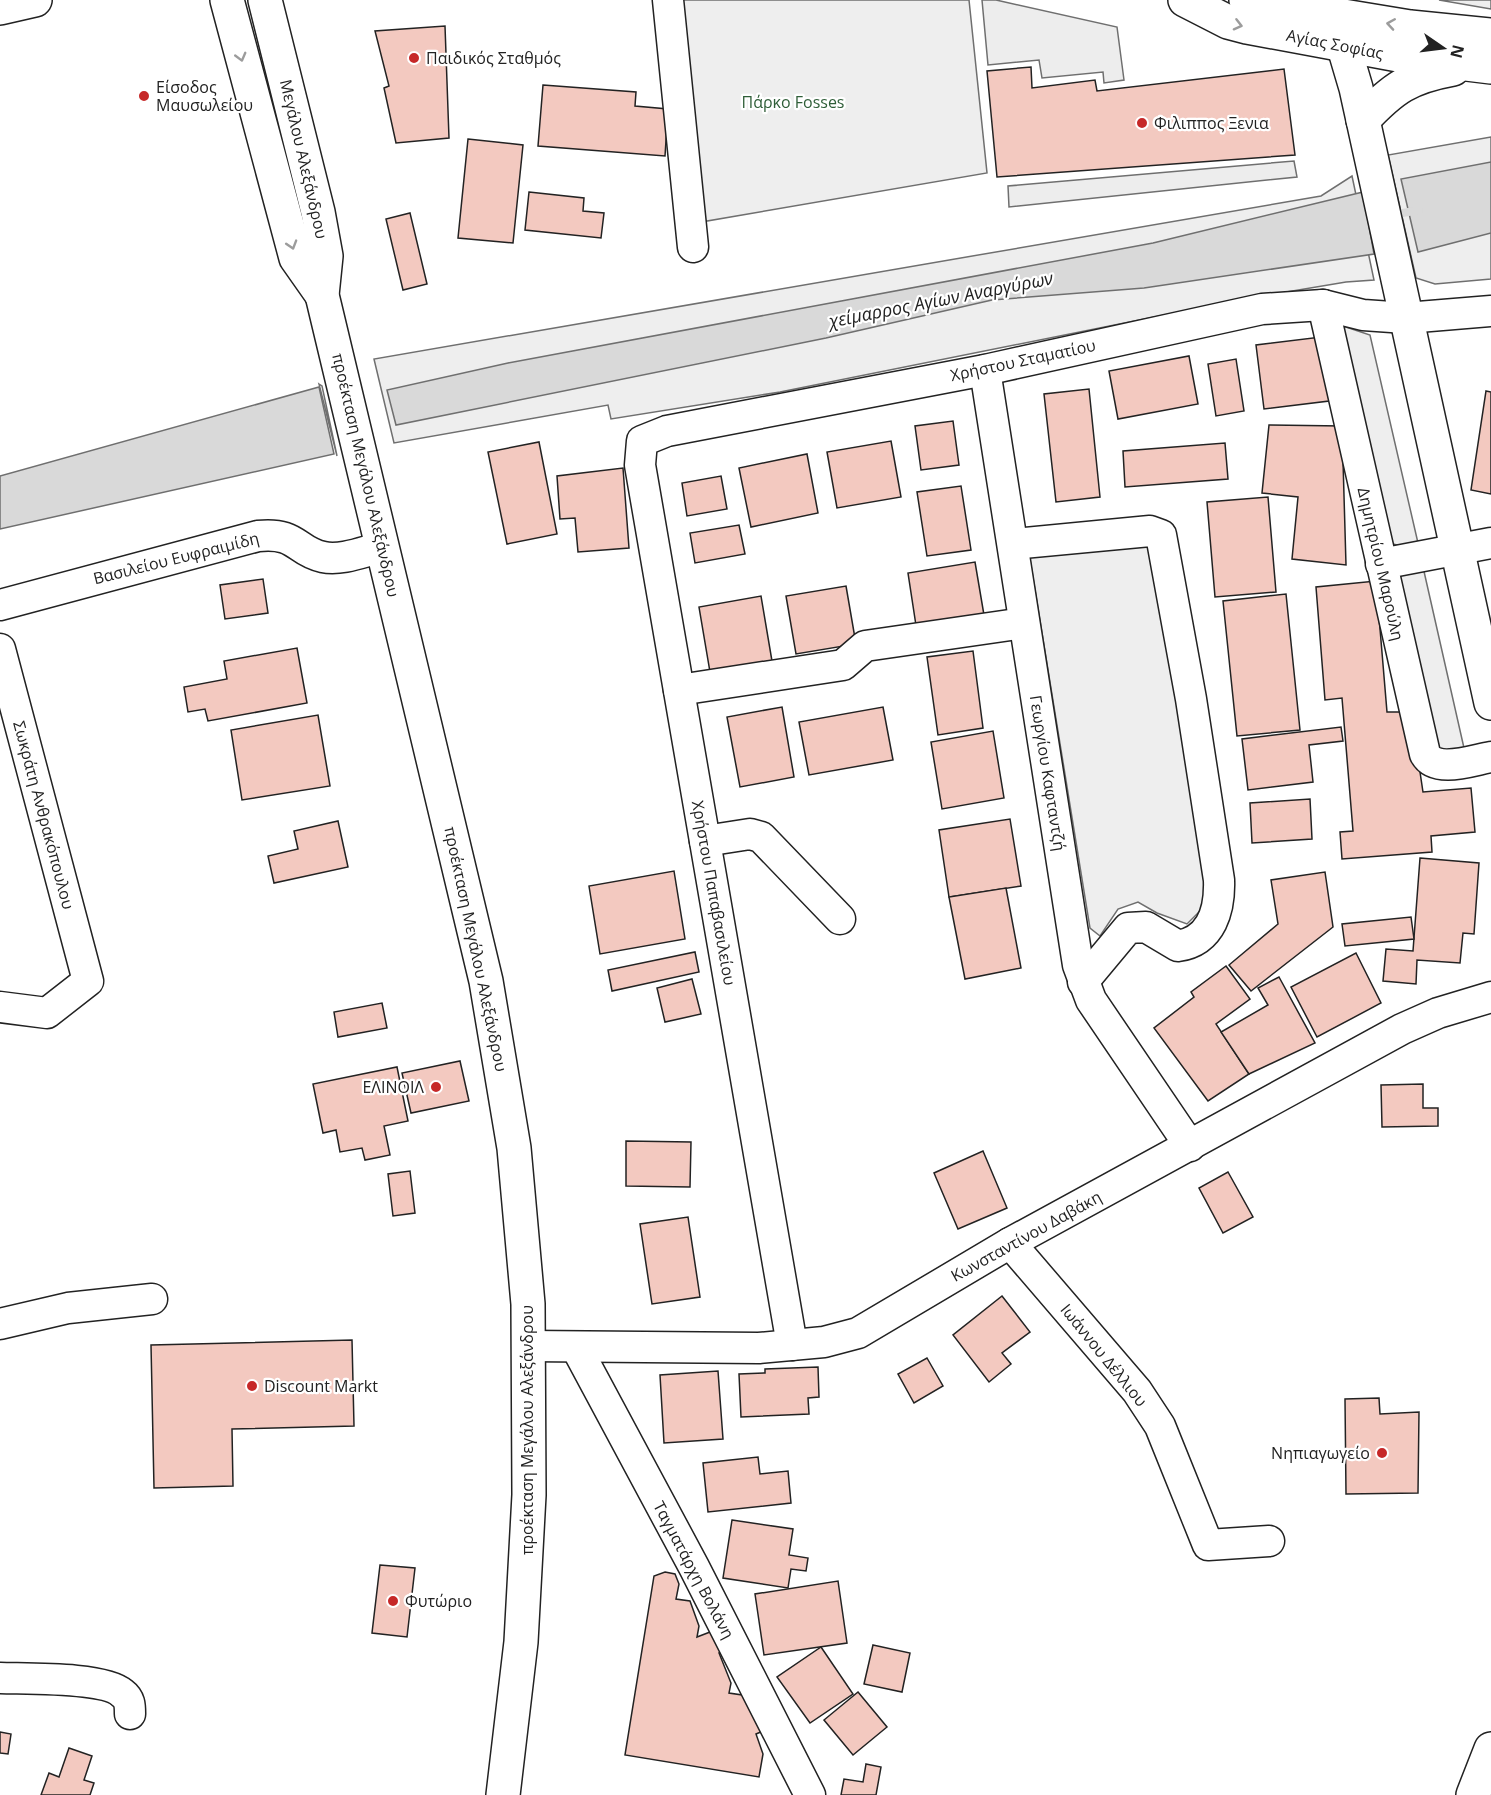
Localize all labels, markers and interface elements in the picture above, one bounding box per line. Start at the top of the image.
one-way arrow [1233,17,1243,30]
one-way arrow [1387,18,1396,30]
north arrow [1413,18,1473,78]
street label: Αγίας Σοφίας [1285,24,1386,64]
text: N [1445,43,1470,61]
place label: Παιδικός Σταθμός [426,47,561,69]
one-way arrow [234,51,247,61]
marker: Παιδικός Σταθμός [407,51,421,65]
place label: Είσοδος Μαυσωλείου [156,76,253,116]
street label: Μεγάλου Αλεξάνδρου [275,77,333,241]
marker: Είσοδος Μαυσωλείου [137,89,151,103]
park label: Πάρκο Fosses [742,91,844,113]
place label: Φιλιππος Ξενια [1154,112,1269,134]
marker: Φιλιππος Ξενια [1135,116,1149,130]
one-way arrow [285,239,297,250]
water label: χείμαρρος Αγίων Αναργύρων [825,265,1056,333]
street label: Χρήστου Σταματίου [948,334,1098,386]
street label: προέκταση Μεγάλου Αλεξάνδρου [327,351,405,599]
street label: Δημητρίου Μαρούλη [1353,485,1409,643]
street label: Βασιλείου Ευφραιμίδη [91,527,261,589]
street label: Γεωργίου Καφταντζή [1025,694,1071,852]
street label: Σωκράτη Ανθρακόπουλου [8,718,80,912]
street label: Χρήστου Παπαβασιλείου [687,799,741,987]
street label: προέκταση Μεγάλου Αλεξάνδρου [439,825,513,1073]
place label: ΕΛΙΝΟΙΛ [362,1076,424,1098]
marker: ΕΛΙΝΟΙΛ [429,1080,443,1094]
street label: Κωνσταντίνου Δαβάκη [947,1185,1105,1287]
street label: Ιωάννου Δέλλιου [1056,1299,1152,1411]
street label: προέκταση Μεγάλου Αλεξάνδρου [516,1305,538,1555]
place label: Discount Markt [264,1375,378,1397]
marker: Discount Markt [245,1379,259,1393]
place label: Νηπιαγωγείο [1271,1442,1370,1464]
marker: Νηπιαγωγείο [1375,1446,1389,1460]
street label: Ταγματάρχη Βολάνη [648,1497,740,1643]
place label: Φυτώριο [405,1590,472,1612]
marker: Φυτώριο [386,1594,400,1608]

